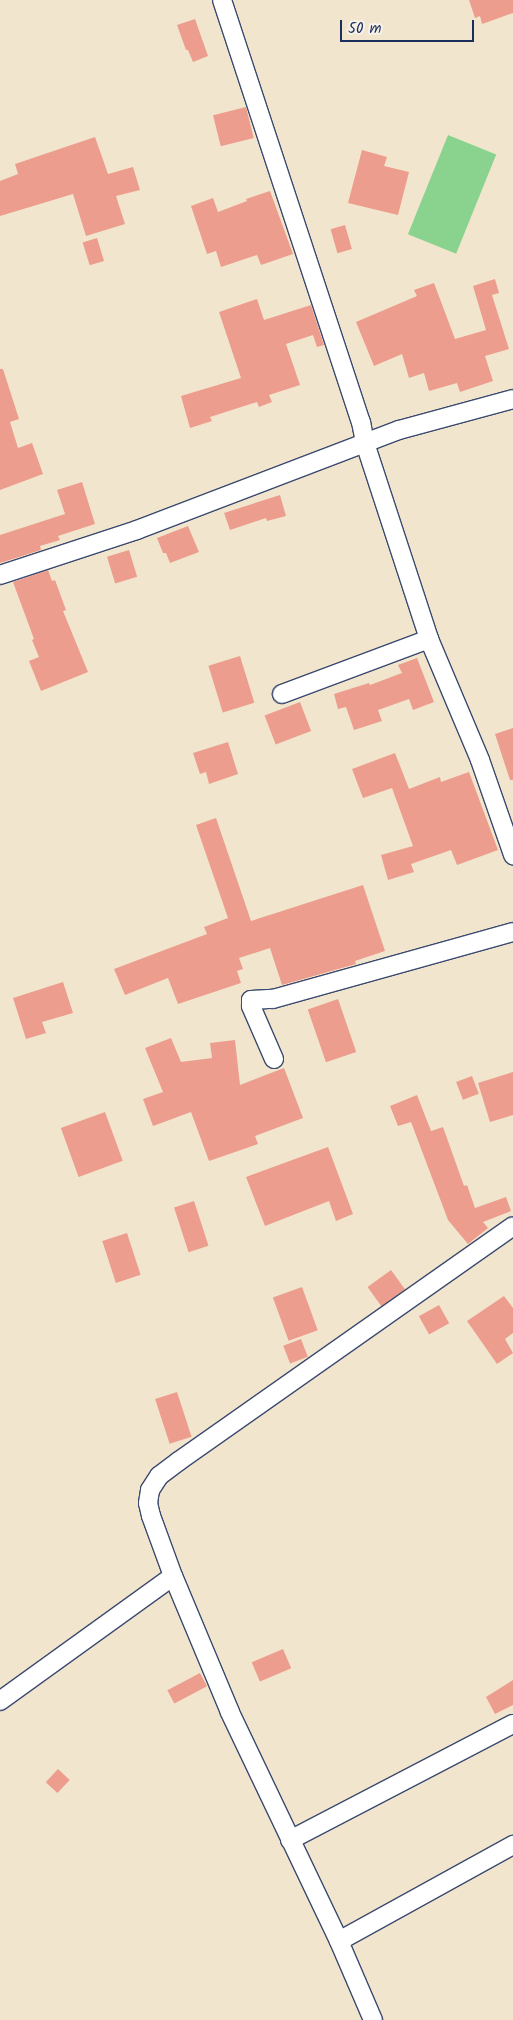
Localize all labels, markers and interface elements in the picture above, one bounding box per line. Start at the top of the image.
scale bar [343,10,477,42]
text: 50 m [348,17,382,41]

